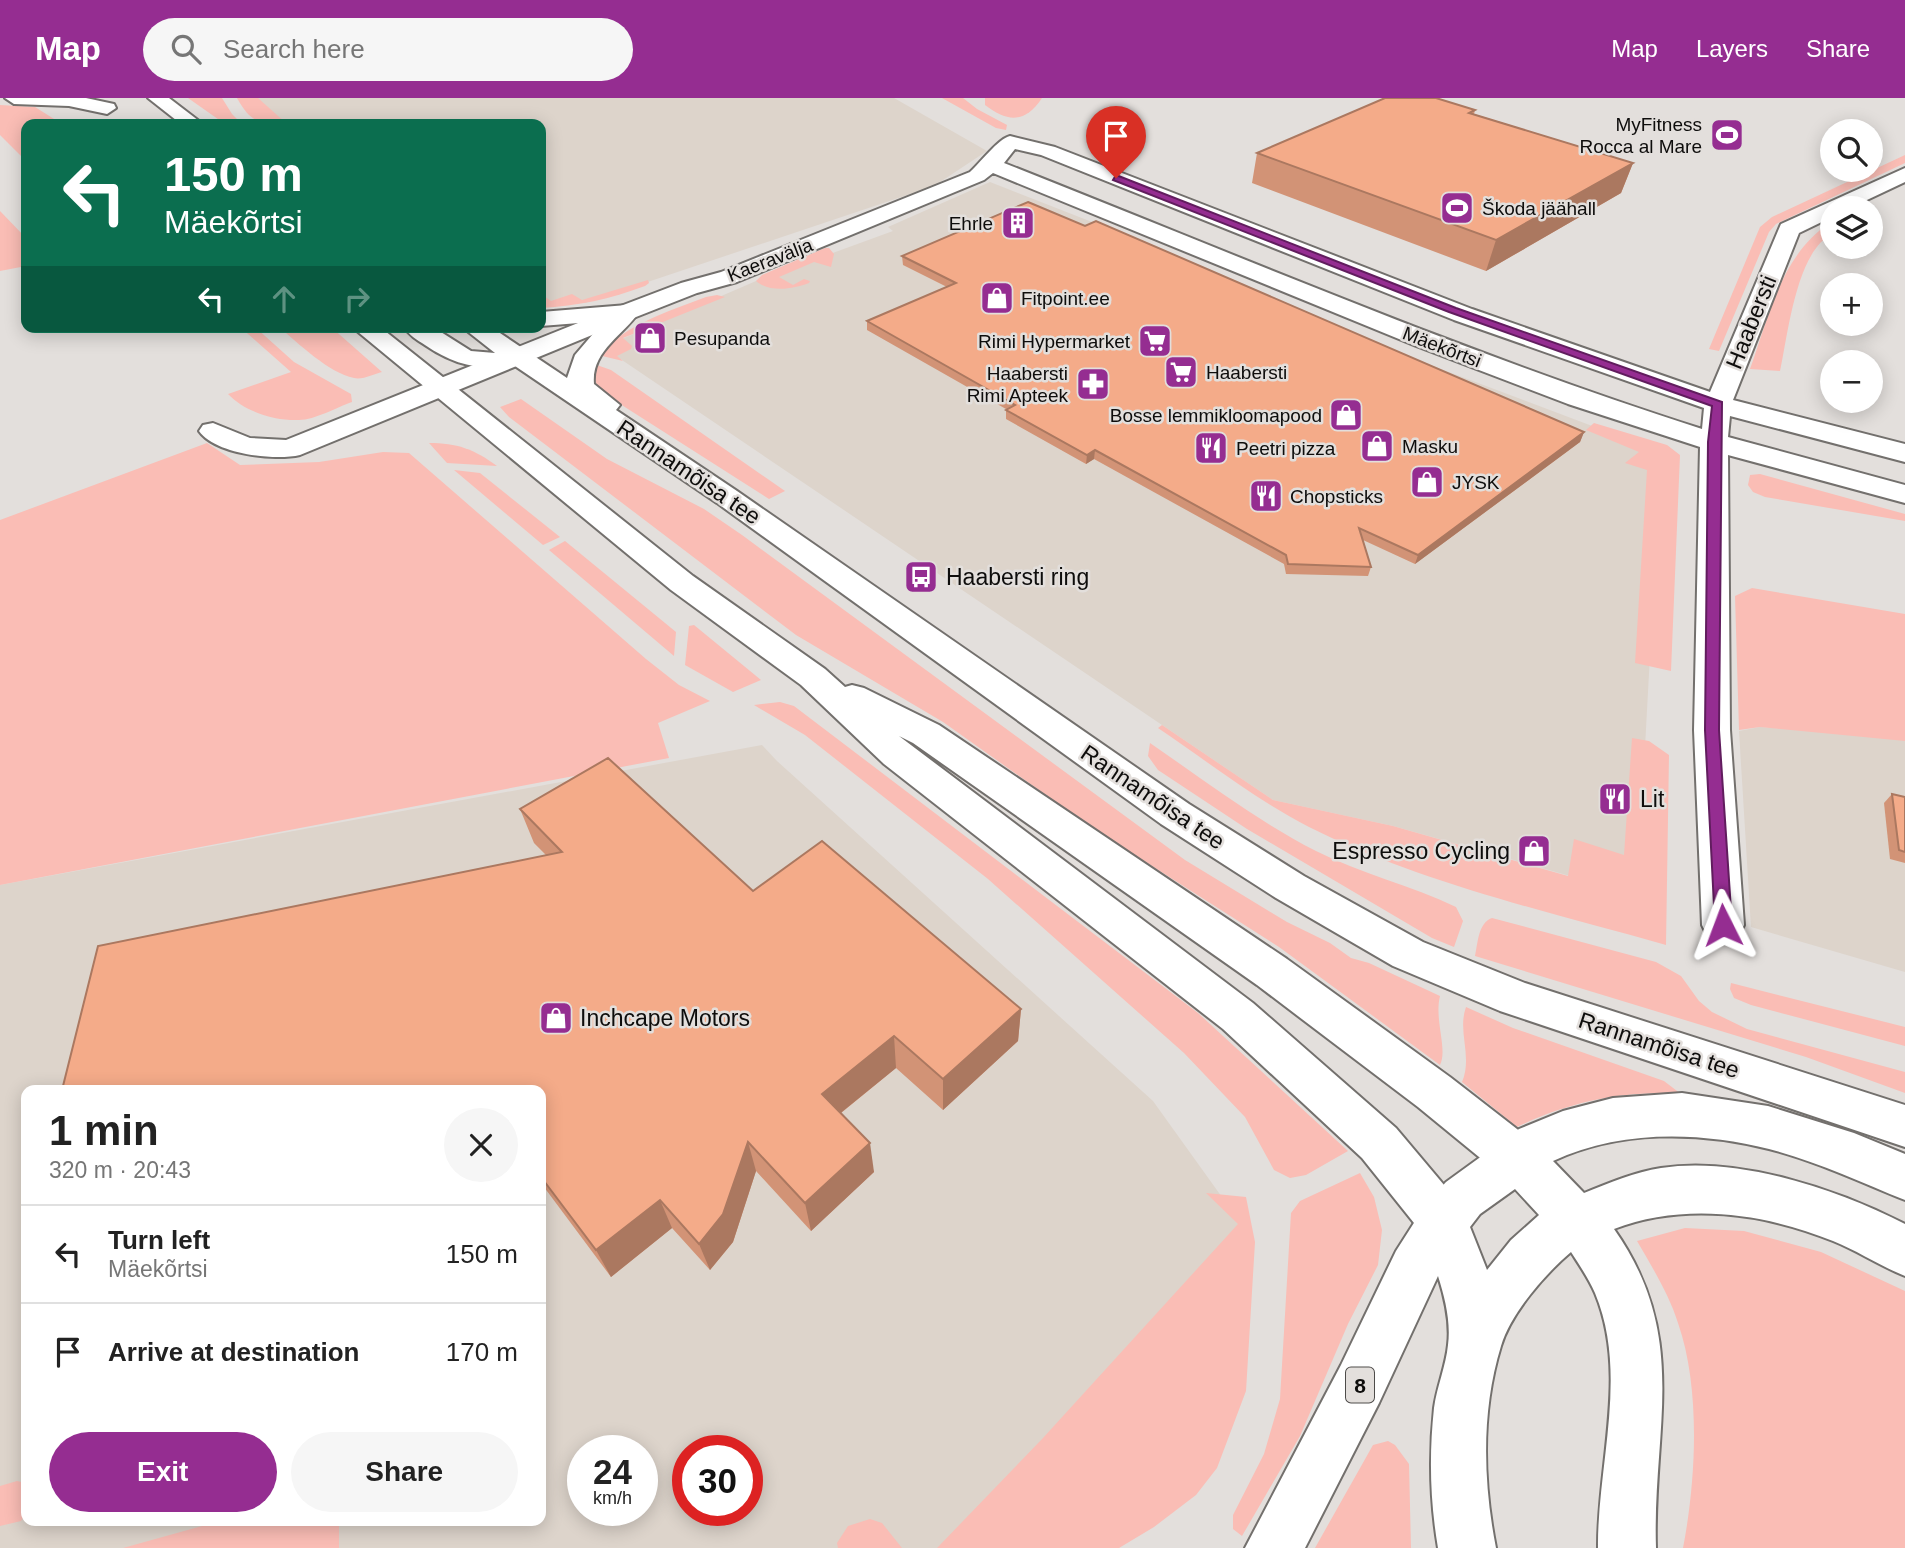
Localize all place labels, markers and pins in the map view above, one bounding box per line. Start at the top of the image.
pin [1086,106,1146,178]
place label: MyFitness Rocca al Mare [1580,114,1702,157]
sports icon: MyFitness Rocca al Mare [1708,116,1746,154]
sports icon: Škoda jäähall [1438,189,1476,227]
place label: Škoda jäähall [1482,198,1596,219]
building icon: Ehrle [999,204,1037,242]
place label: Ehrle [949,213,993,234]
shop icon: Fitpoint.ee [978,279,1016,317]
place label: Fitpoint.ee [1021,288,1110,309]
shop icon: Pesupanda [631,319,669,357]
supermarket icon: Rimi Hypermarket [1136,322,1174,360]
place label: Pesupanda [674,328,771,349]
place label: Rimi Hypermarket [978,331,1131,352]
supermarket icon: Haabersti [1162,353,1200,391]
place label: Haabersti [1206,362,1287,383]
place label: Haabersti Rimi Apteek [967,363,1068,406]
pharmacy icon: Haabersti Rimi Apteek [1074,365,1112,403]
shop icon: Bosse lemmikloomapood [1327,396,1365,434]
place label: Bosse lemmikloomapood [1110,405,1322,426]
shop icon: Masku [1358,427,1396,465]
restaurant icon: Peetri pizza [1192,429,1230,467]
place label: Masku [1402,436,1458,457]
place label: Peetri pizza [1236,438,1336,459]
shop icon: JYSK [1408,463,1446,501]
place label: JYSK [1452,472,1500,493]
restaurant icon: Chopsticks [1247,477,1285,515]
place label: Chopsticks [1290,486,1383,507]
bus stop icon: Haabersti ring [902,558,940,596]
place label: Haabersti ring [946,564,1089,590]
restaurant icon: Lit [1596,780,1634,818]
place label: Lit [1640,786,1665,812]
shop icon: Espresso Cycling [1515,832,1553,870]
place label: Espresso Cycling [1332,838,1510,864]
shop icon: Inchcape Motors [537,999,575,1037]
place label: Inchcape Motors [580,1005,750,1031]

